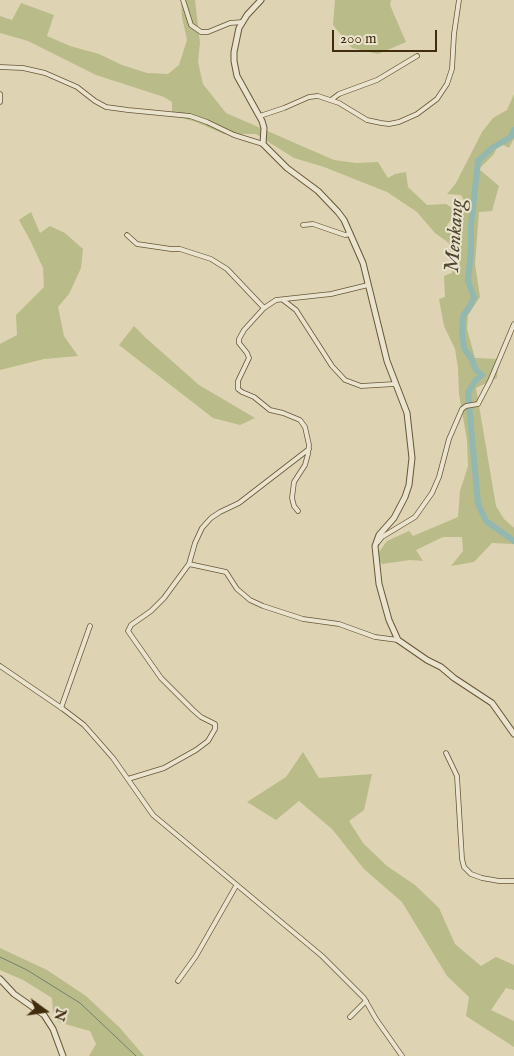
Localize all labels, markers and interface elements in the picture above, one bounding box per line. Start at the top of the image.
scale bar [334,20,439,52]
text: 200 m [340,29,377,48]
water label: Menkang [441,199,471,273]
north arrow [20,986,70,1036]
text: N [49,1007,70,1023]

